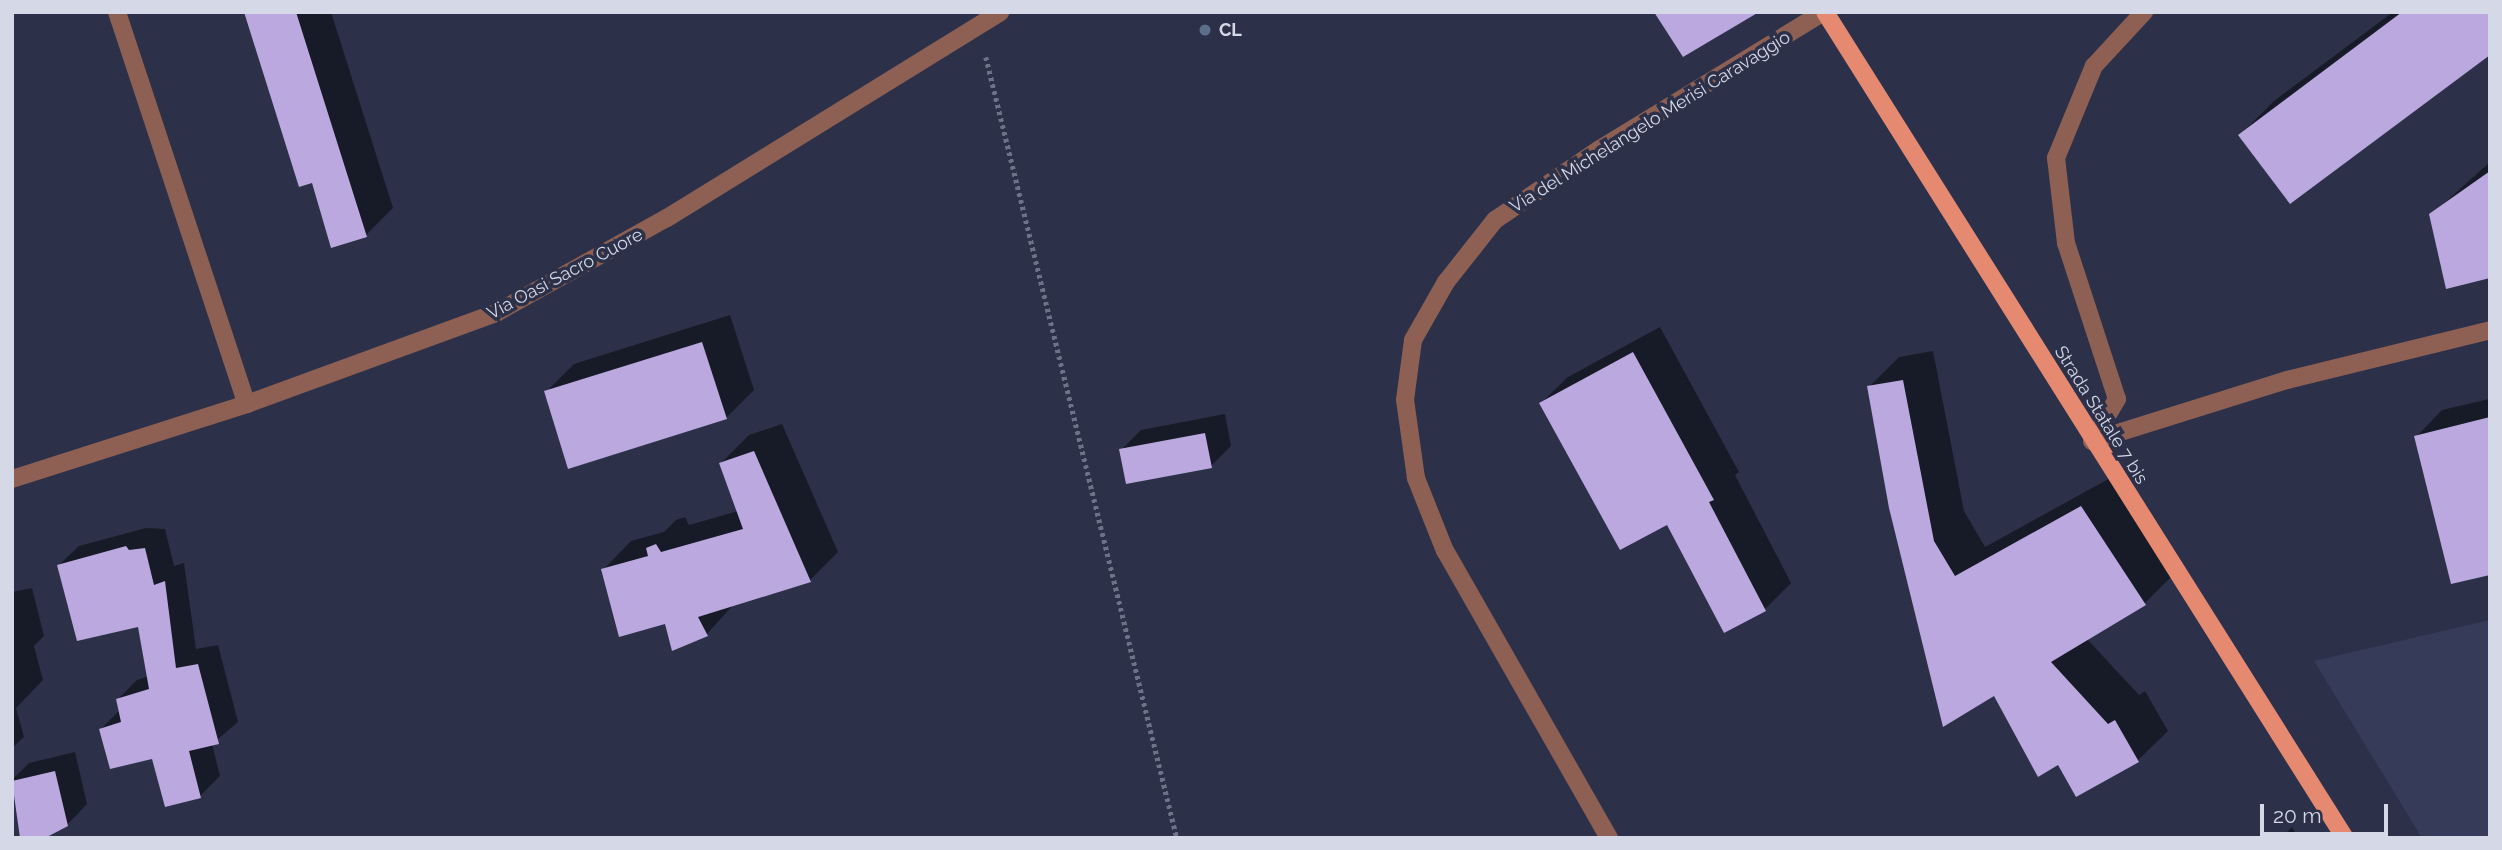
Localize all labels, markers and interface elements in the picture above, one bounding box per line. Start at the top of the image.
place label: CL [1219,19,1242,41]
marker: CL [1197,22,1213,38]
street label: Via del Michelangelo Merisi Caravaggio [1506,26,1794,218]
street label: Via Oasi Sacro Cuore [483,224,647,324]
street label: Strada Statale 7 bis [2050,342,2152,488]
scale bar [2264,790,2392,834]
text: 20 m [2273,803,2321,828]

